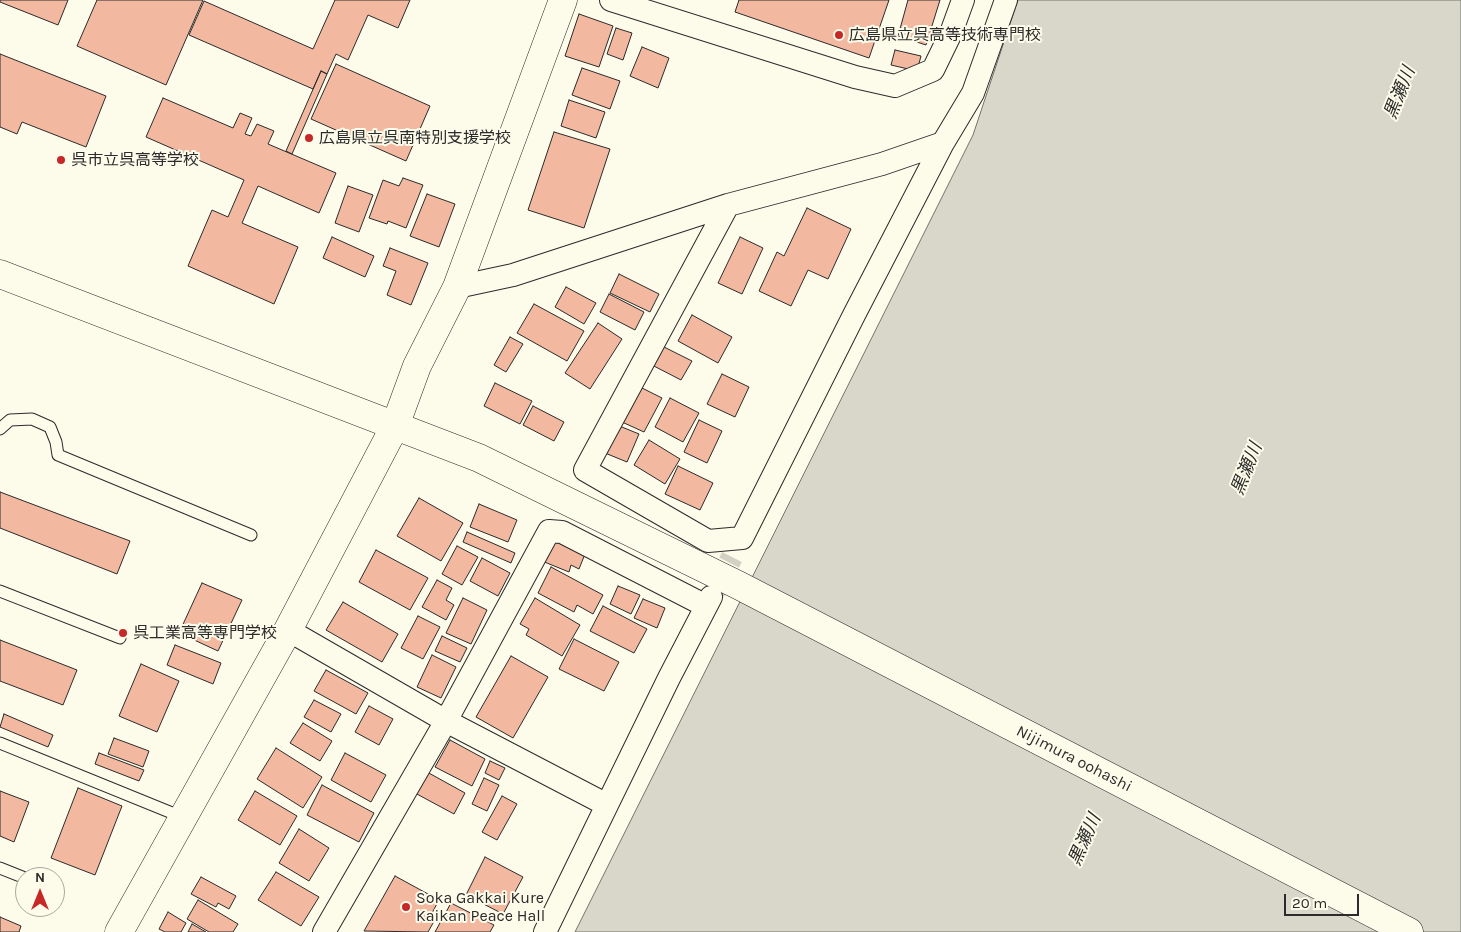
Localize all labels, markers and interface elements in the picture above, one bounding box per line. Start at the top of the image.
place label: 広島県立呉高等技術専門校 [849,25,1041,45]
marker: 広島県立呉高等技術専門校 [833,29,845,41]
water label: 黒瀬川 [1380,64,1420,122]
place label: 広島県立呉南特別支援学校 [319,128,511,148]
marker: 広島県立呉南特別支援学校 [303,132,315,144]
place label: 呉市立呉高等学校 [71,150,199,170]
marker: 呉市立呉高等学校 [55,154,67,166]
water label: 黒瀬川 [1227,440,1267,498]
place label: 呉工業高等専門学校 [133,623,277,643]
marker: 呉工業高等専門学校 [117,627,129,639]
street label: Nijimura oohashi [1013,722,1135,796]
water label: 黒瀬川 [1064,811,1106,869]
north arrow [15,867,65,917]
text: N [35,869,45,886]
scale bar [1286,884,1361,916]
place label: Soka Gakkai Kure Kaikan Peace Hall [416,888,545,926]
text: 20 m [1292,894,1327,912]
marker: Soka Gakkai Kure Kaikan Peace Hall [400,901,412,913]

